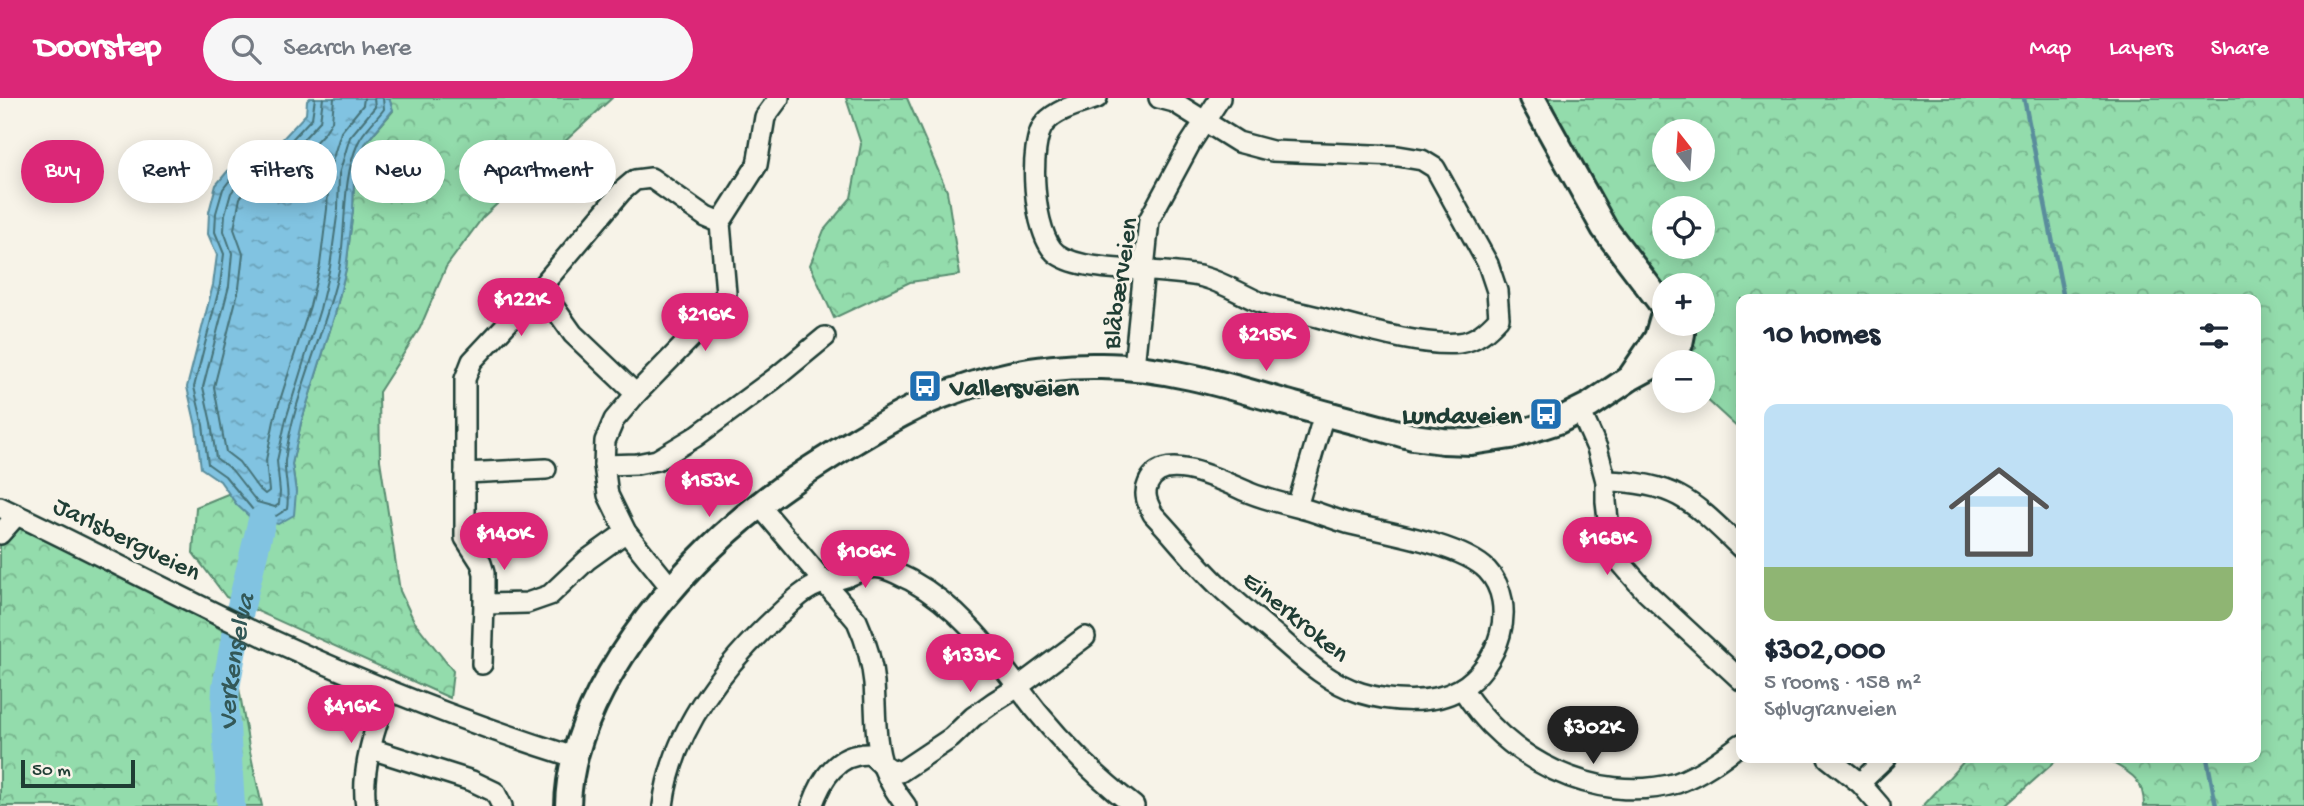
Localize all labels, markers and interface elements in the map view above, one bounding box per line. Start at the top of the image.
search box [203,18,693,81]
text: Doorstep [35,30,161,68]
icon: search [227,30,265,68]
text: Search here [283,34,411,65]
text: Map [2029,35,2071,64]
text: Layers [2109,35,2173,64]
text: Share [2211,35,2269,64]
north arrow [1652,119,1715,182]
map controls [1652,119,1715,413]
chip: Buy [21,140,104,203]
chip: Rent [118,140,213,203]
chip: Filters [227,140,337,203]
chip: New [351,140,445,203]
chip: Apartment [459,140,616,203]
button: locate [1652,196,1715,259]
street label: Blåbærveien [1098,215,1147,352]
button: + [1652,273,1715,336]
pin: $122K [472,278,570,338]
text: $122K [494,287,548,314]
pin: $216K [656,294,754,353]
text: $216K [677,302,733,329]
pin: $215K [1217,314,1315,373]
icon: filters [2195,317,2233,355]
text: 10 homes [1764,319,1880,354]
text: $215K [1238,322,1294,349]
button: − [1652,350,1715,413]
bus stop icon: Vallersveien [906,367,944,405]
place label: Vallersveien [949,375,1079,406]
bus stop icon: Lundaveien [1527,395,1565,433]
place label: Lundaveien [1402,403,1523,434]
icon: home [1936,449,2062,575]
pin: $153K [660,460,758,519]
text: $153K [681,468,737,495]
street label: Jarlsbergveien [47,492,205,590]
pin: $140K [455,512,553,572]
pin: $168K [1558,518,1656,577]
text: $140K [476,521,532,548]
text: $168K [1579,526,1635,553]
pin: $106K [816,531,914,590]
text: $106K [836,539,894,566]
street label: Einerkroken [1234,566,1354,671]
water label: Verkenselva [213,589,265,731]
pin: $133K [921,634,1019,694]
text: $302,000 [1764,635,1885,670]
text: $133K [942,643,998,670]
text: 5 rooms · 158 m² [1764,670,1921,697]
pin: $416K [302,686,400,745]
text: $416K [324,694,378,721]
text: Sølvgranveien [1764,697,1897,724]
pin: $302K [1544,706,1642,766]
text: $302K [1563,715,1623,742]
scale bar [21,757,135,789]
text: 50 m [32,760,71,783]

